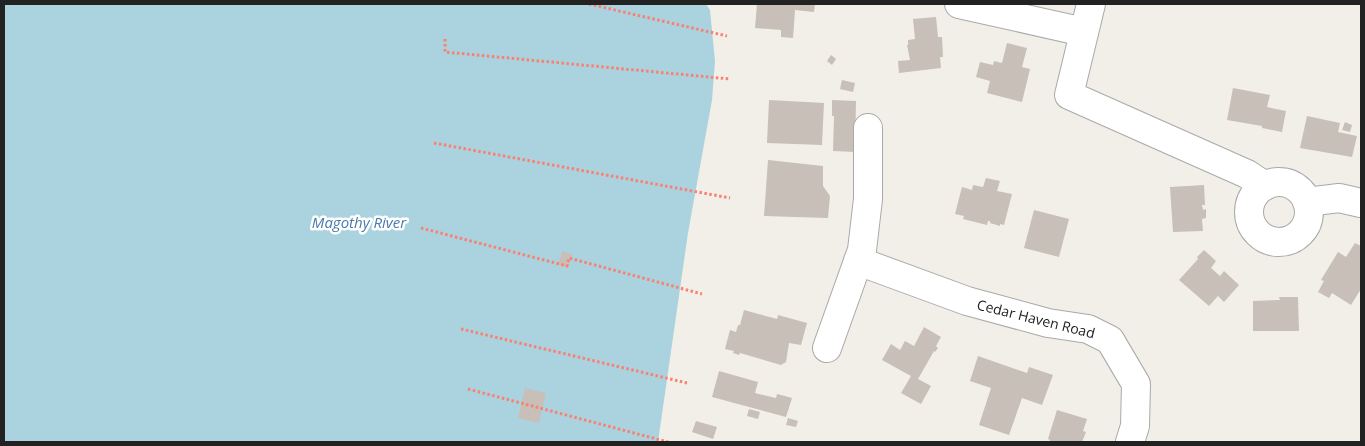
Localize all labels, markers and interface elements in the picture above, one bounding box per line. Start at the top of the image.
water label: Magothy River [312,212,407,232]
street label: Cedar Haven Road [975,295,1097,342]

